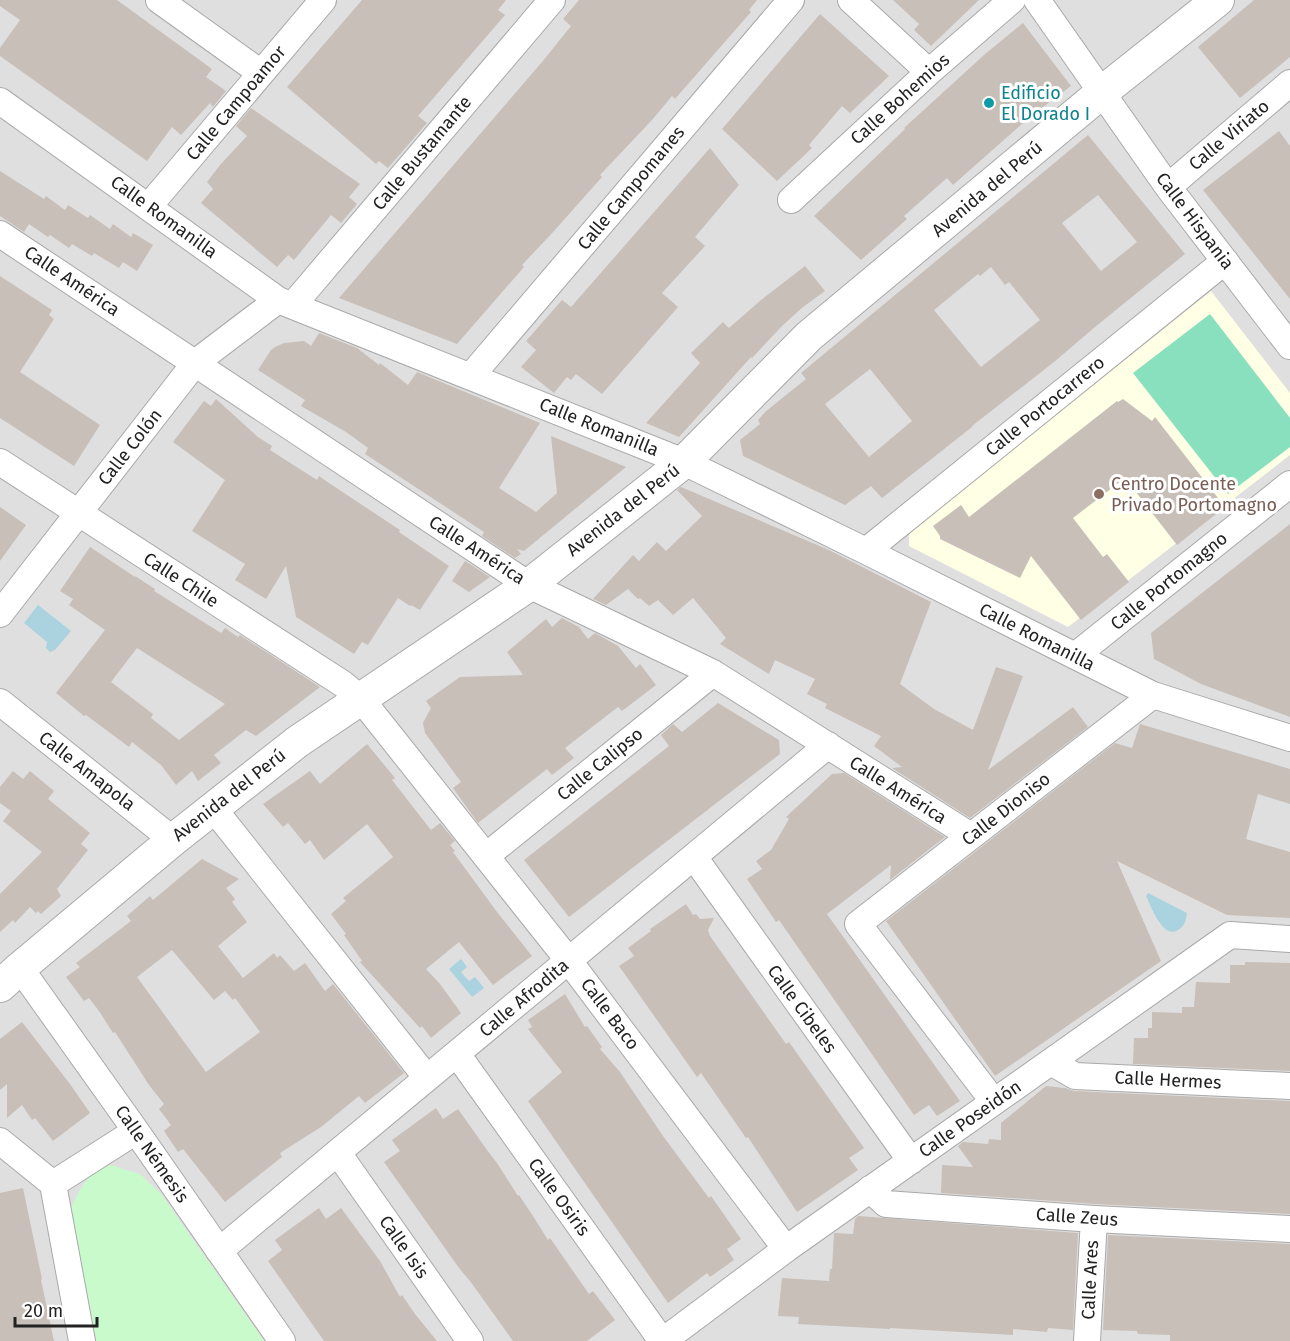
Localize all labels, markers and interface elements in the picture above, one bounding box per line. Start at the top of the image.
street label: Calle Campoamor [181,41,291,165]
street label: Calle Bohemios [846,49,954,149]
place label: Edificio El Dorado I [1001,82,1090,125]
street label: Calle Bustamante [368,91,476,215]
street label: Calle Viriato [1184,95,1274,175]
marker: Edificio El Dorado I [982,96,996,110]
street label: Calle Campomanes [573,122,689,254]
street label: Avenida del Perú [927,136,1047,242]
street label: Calle Hispania [1151,168,1239,274]
street label: Calle Romanilla [106,171,222,263]
street label: Calle América [20,241,124,321]
street label: Calle Portocarrero [981,351,1109,461]
street label: Calle Romanilla [536,393,662,461]
street label: Calle Colón [93,404,167,490]
street label: Avenida del Perú [562,459,684,561]
place label: Centro Docente Privado Portomagno [1111,473,1277,516]
marker: Centro Docente Privado Portomagno [1092,487,1106,501]
street label: Calle América [425,511,529,589]
street label: Calle Portomagno [1106,527,1232,635]
street label: Calle Chile [139,548,223,612]
street label: Calle Romanilla [976,598,1098,676]
street label: Calle Calipso [553,723,647,805]
street label: Calle Amapola [34,727,140,815]
street label: Avenida del Perú [168,744,290,846]
street label: Calle América [845,751,951,829]
street label: Calle Dioniso [957,768,1055,850]
street label: Calle Afrodita [475,954,573,1042]
street label: Calle Cibeles [763,961,841,1057]
street label: Calle Baco [576,974,644,1054]
street label: Calle Hermes [1114,1066,1222,1094]
street label: Calle Poseidón [914,1076,1026,1162]
street label: Calle Némesis [110,1101,194,1207]
street label: Calle Osiris [523,1154,595,1240]
street label: Calle Zeus [1035,1203,1119,1231]
street label: Calle Isis [374,1211,434,1283]
street label: Calle Ares [1077,1240,1103,1320]
scale bar [15,1290,98,1328]
text: 20 m [24,1300,63,1322]

